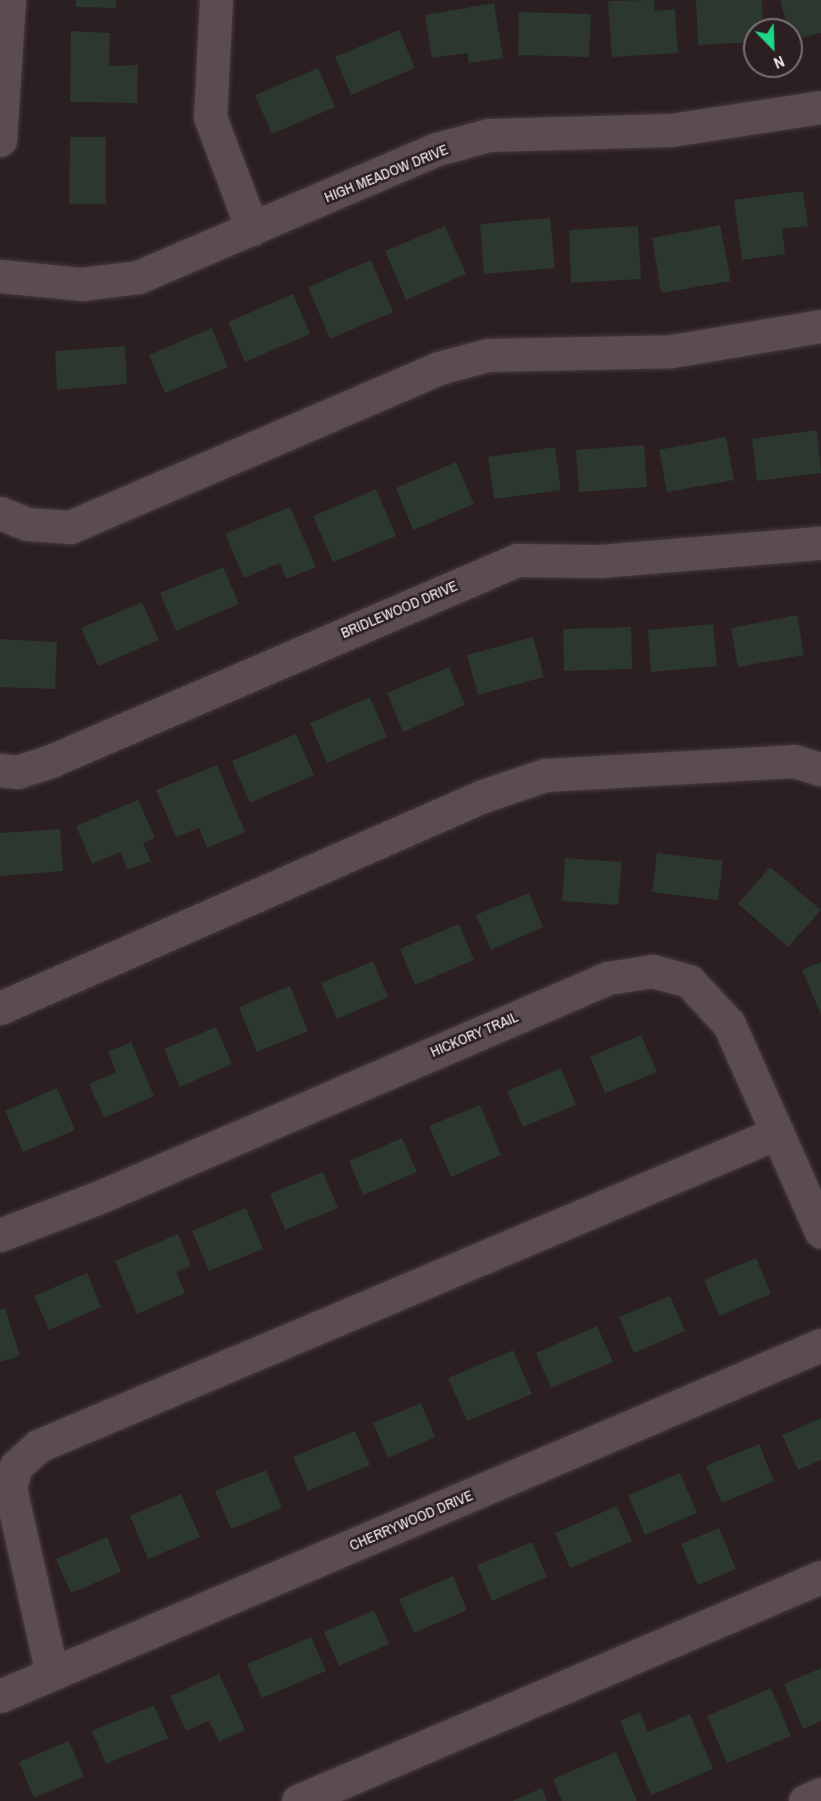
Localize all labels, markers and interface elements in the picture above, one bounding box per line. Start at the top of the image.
north arrow [743,18,803,78]
text: N [771,51,788,75]
street label: HIGH MEADOW DRIVE [321,140,451,206]
street label: BRIDLEWOOD DRIVE [338,576,460,642]
street label: HICKORY TRAIL [427,1007,521,1061]
street label: CHERRYWOOD DRIVE [347,1486,475,1554]

